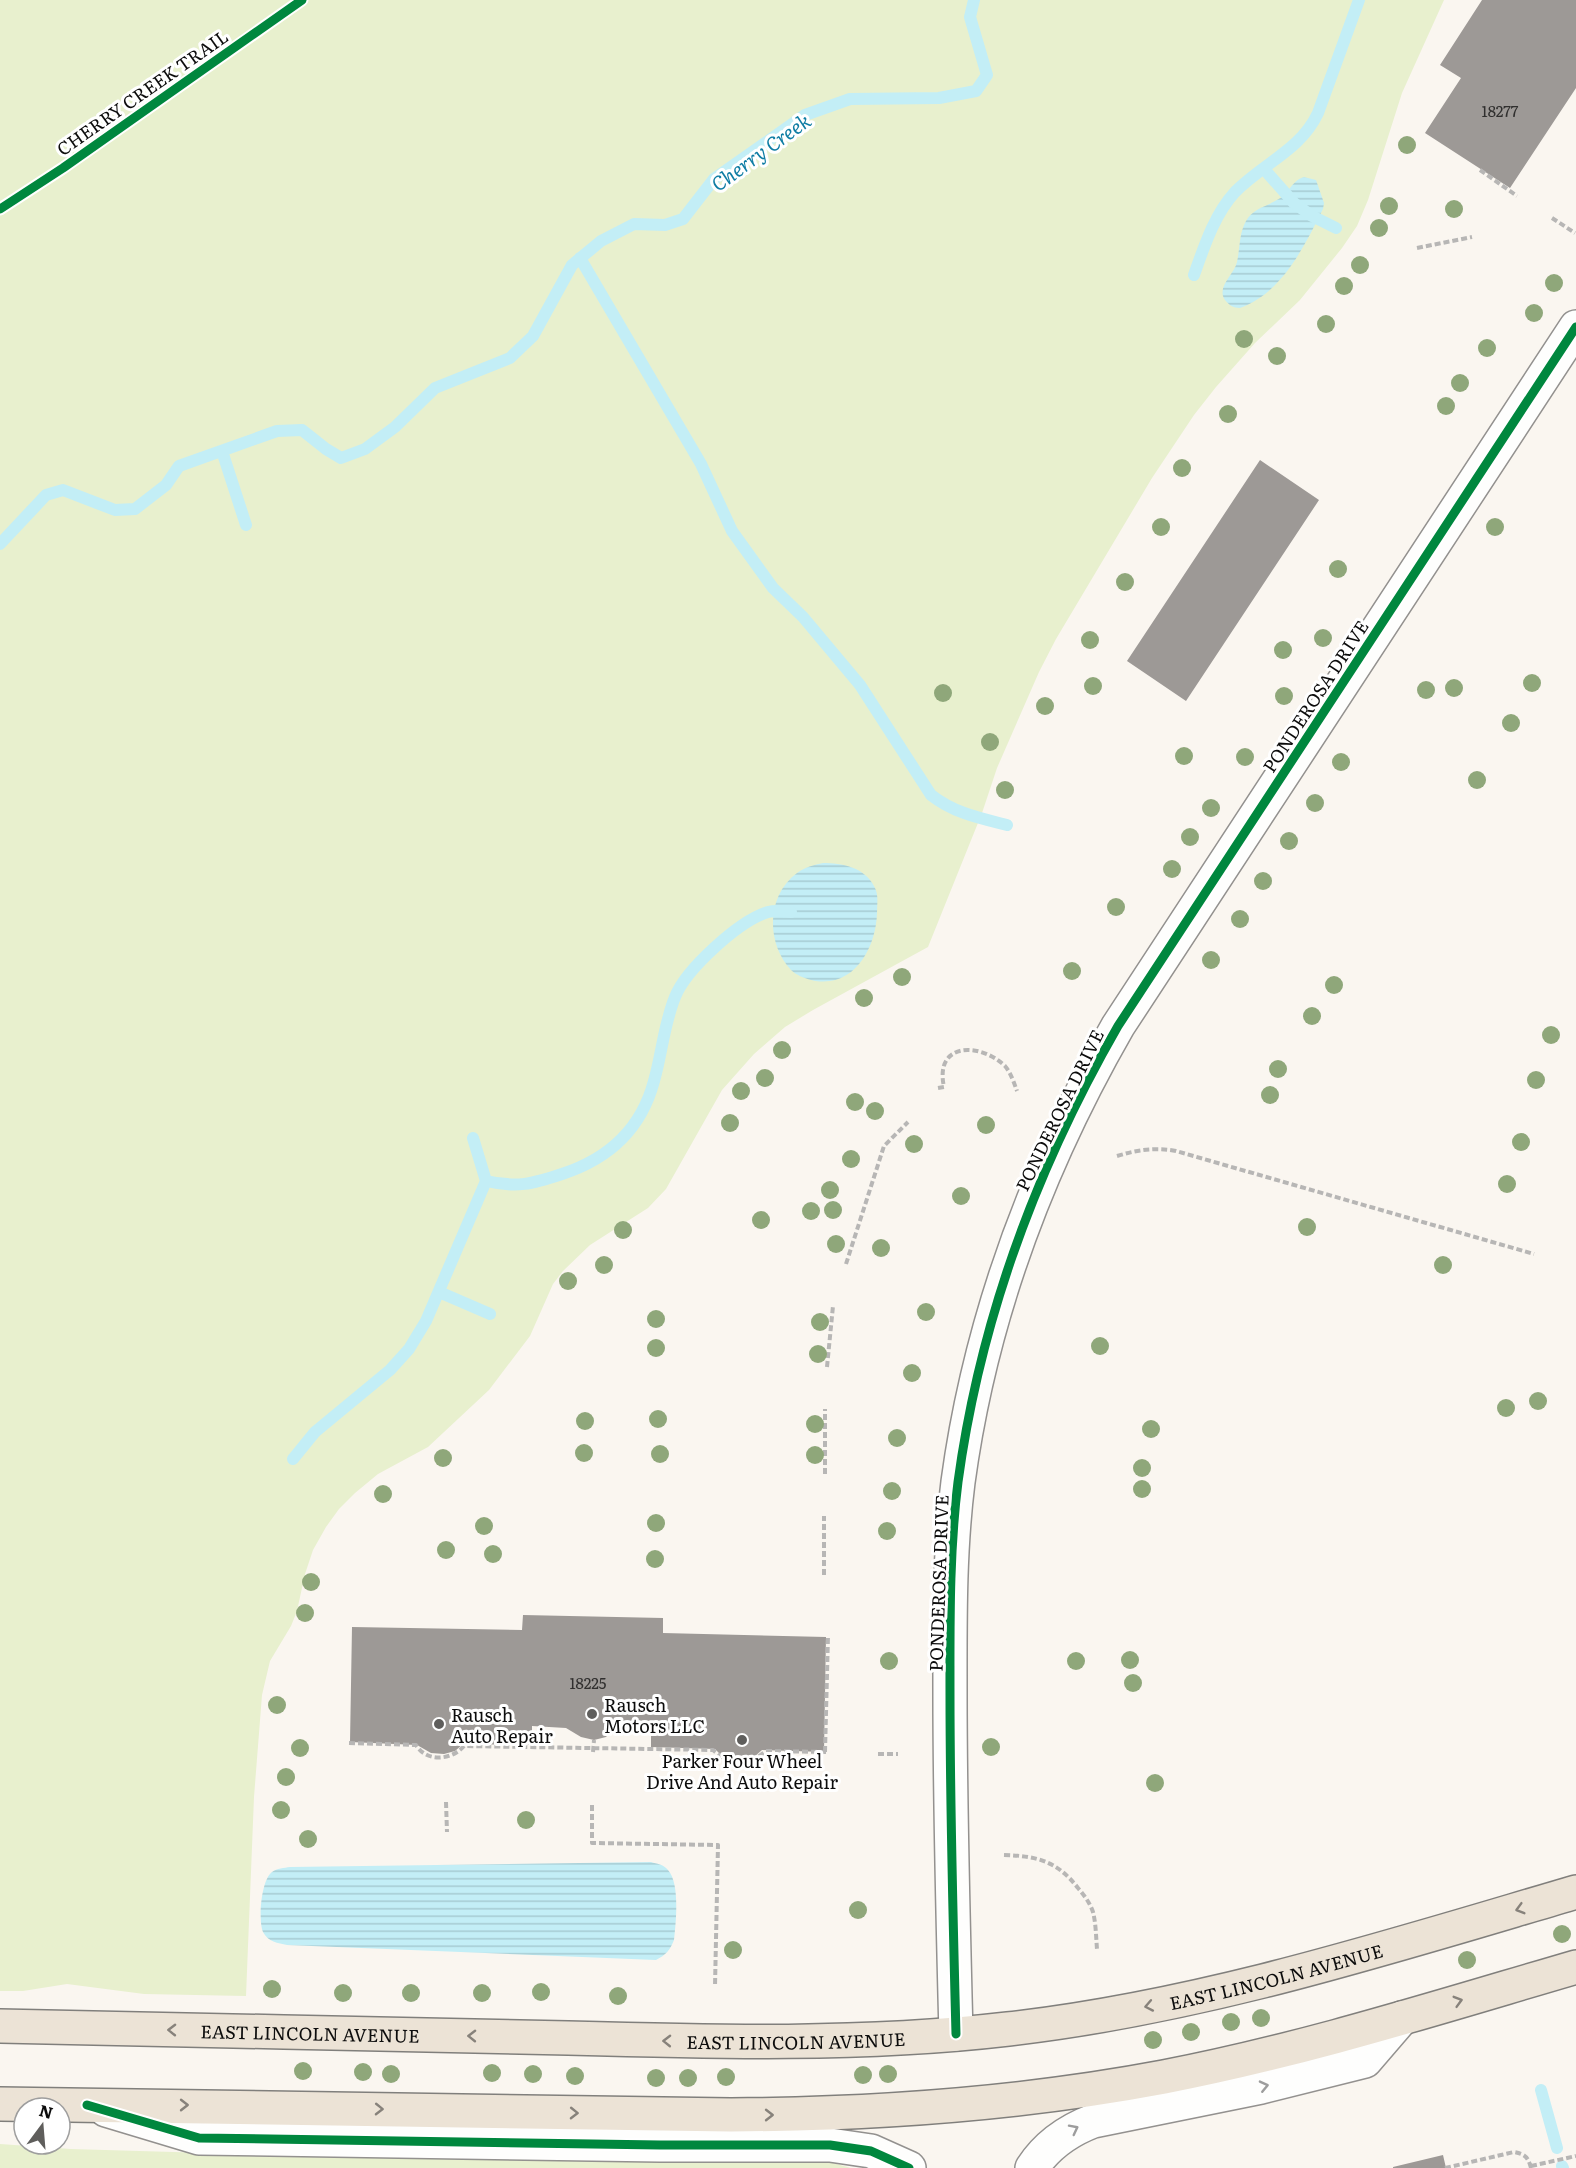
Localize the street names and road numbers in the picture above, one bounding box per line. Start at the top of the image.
street label: CHERRY CREEK TRAIL [51,22,233,162]
street label: PONDEROSA DRIVE [1255,614,1375,778]
street label: PONDEROSA DRIVE [1008,1025,1110,1195]
street label: PONDEROSA DRIVE [921,1494,955,1672]
street label: EAST LINCOLN AVENUE [1167,1936,1386,2016]
street label: EAST LINCOLN AVENUE [200,2017,420,2048]
street label: EAST LINCOLN AVENUE [686,2024,906,2055]

